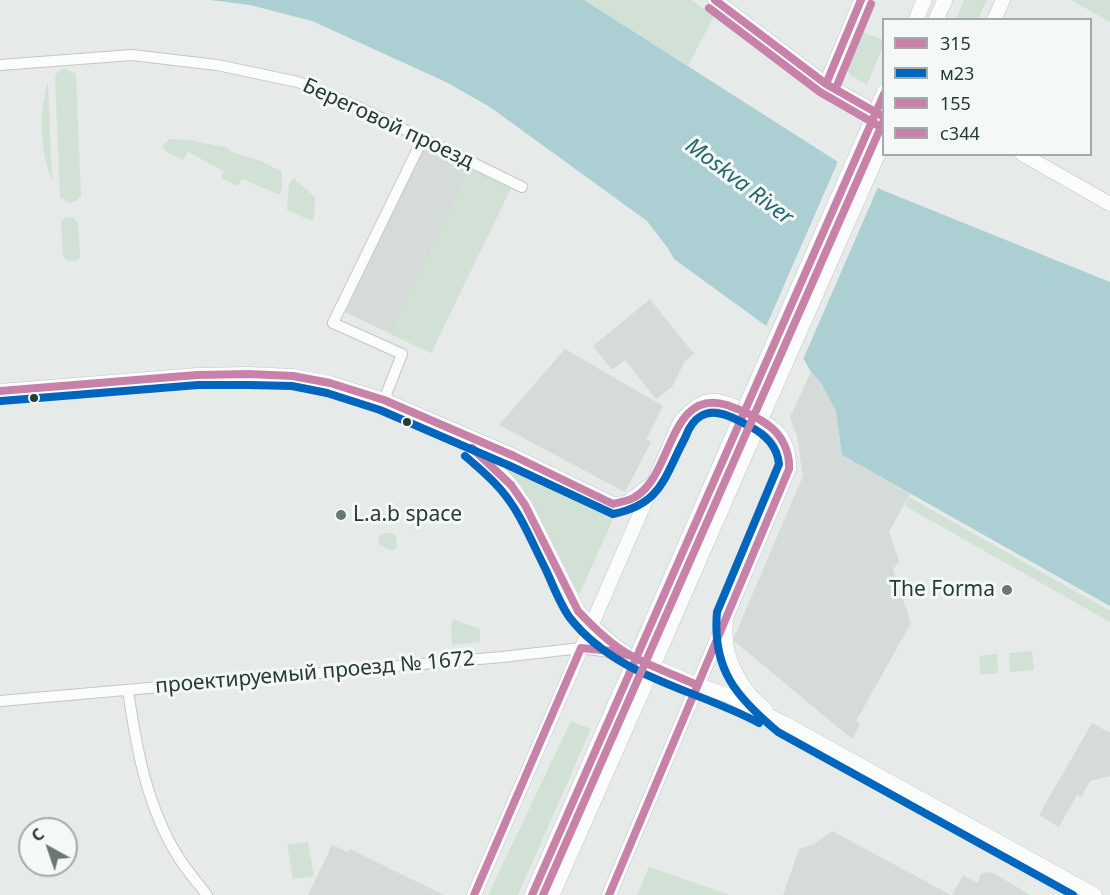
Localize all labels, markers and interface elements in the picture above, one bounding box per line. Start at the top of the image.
legend [882,18,1092,156]
text: 315 [940,31,971,55]
text: м23 [940,61,974,85]
street label: Береговой проезд [299,73,477,175]
text: 155 [940,91,971,115]
text: с344 [940,121,980,145]
water label: Moskva River [680,133,798,231]
unlabelled marker [28,392,40,404]
unlabelled marker [401,416,413,428]
place label: L.a.b space [353,502,462,528]
marker: L.a.b space [334,508,348,522]
place label: The Forma [889,577,995,603]
marker: The Forma [1000,583,1014,597]
street label: проектируемый проезд № 1672 [154,646,476,700]
north arrow [18,817,78,877]
text: С [27,823,49,846]

